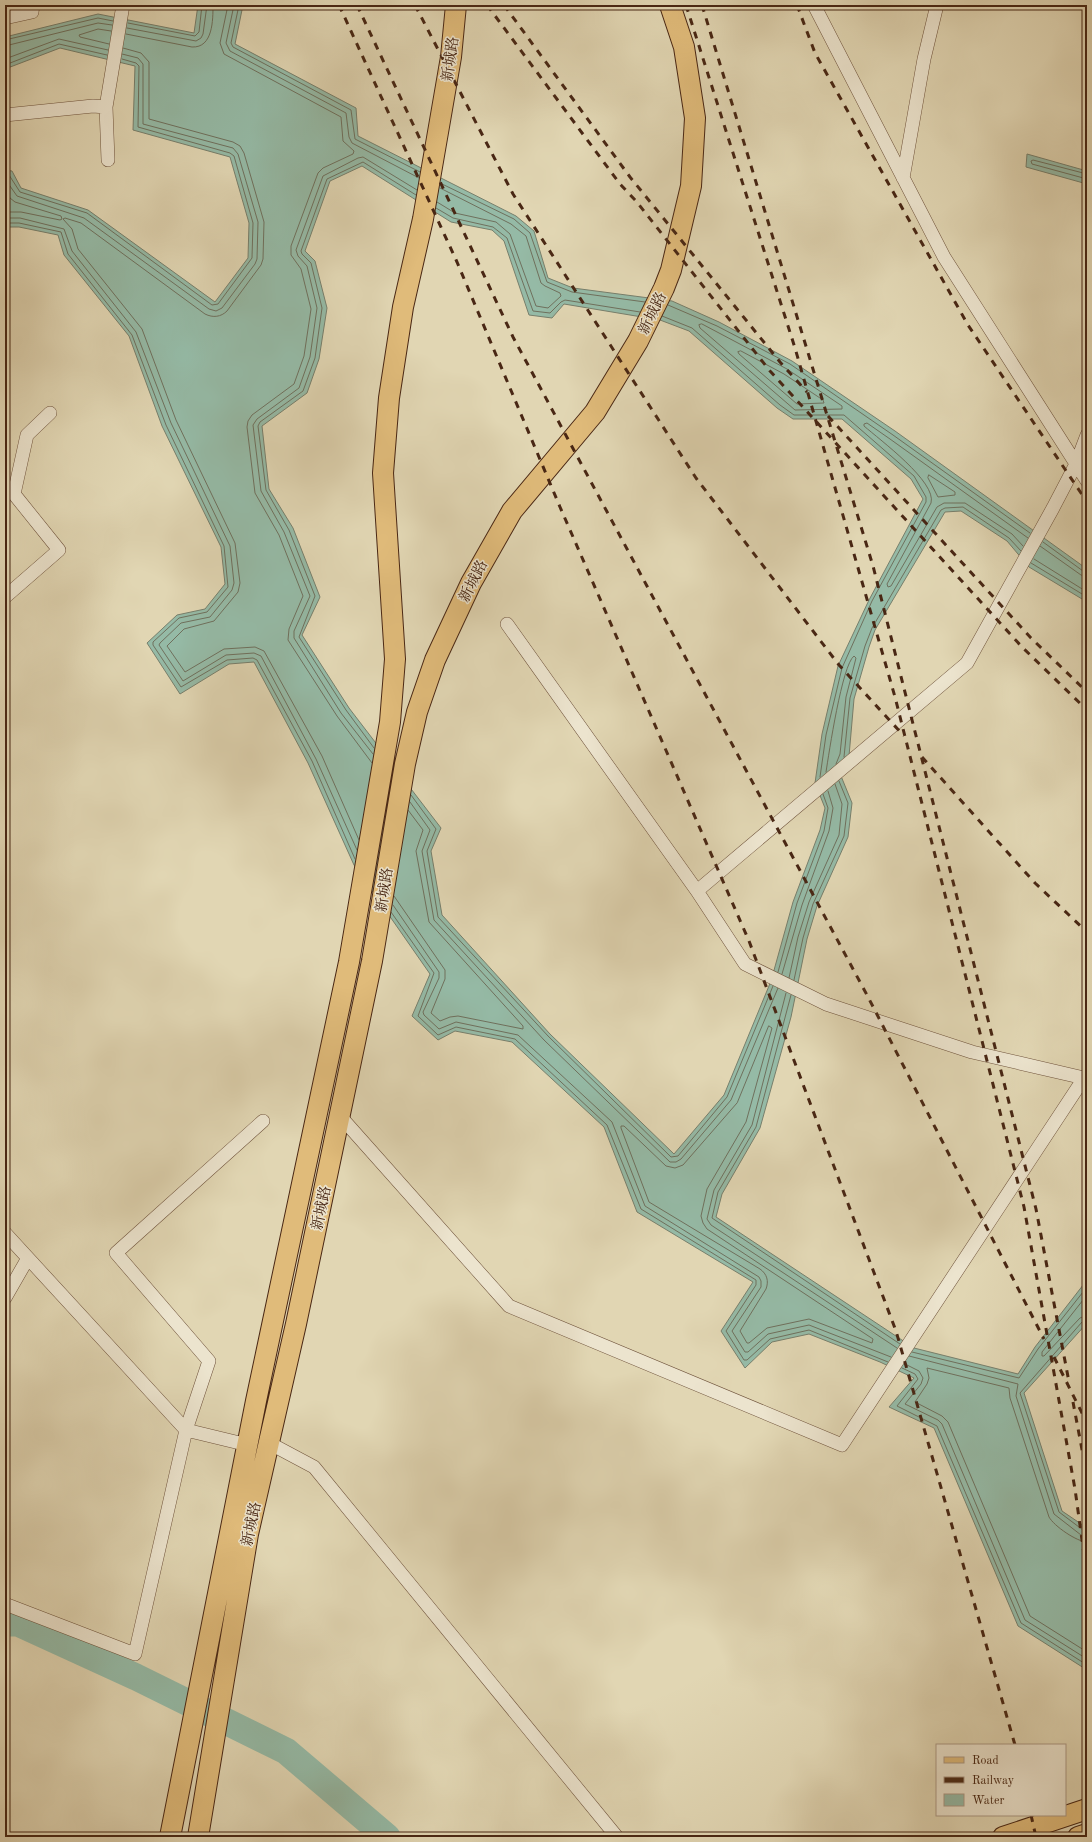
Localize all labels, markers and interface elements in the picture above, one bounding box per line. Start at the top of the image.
street label: 新城路 [439,36,462,83]
street label: 新城路 [635,289,670,337]
street label: 新城路 [456,557,491,605]
street label: 新城路 [373,867,396,914]
street label: 新城路 [308,1184,334,1232]
street label: 新城路 [238,1500,264,1548]
legend [936,1744,1066,1816]
text: Road [972,1755,999,1767]
text: Railway [972,1775,1015,1787]
text: Water [972,1795,1005,1807]

